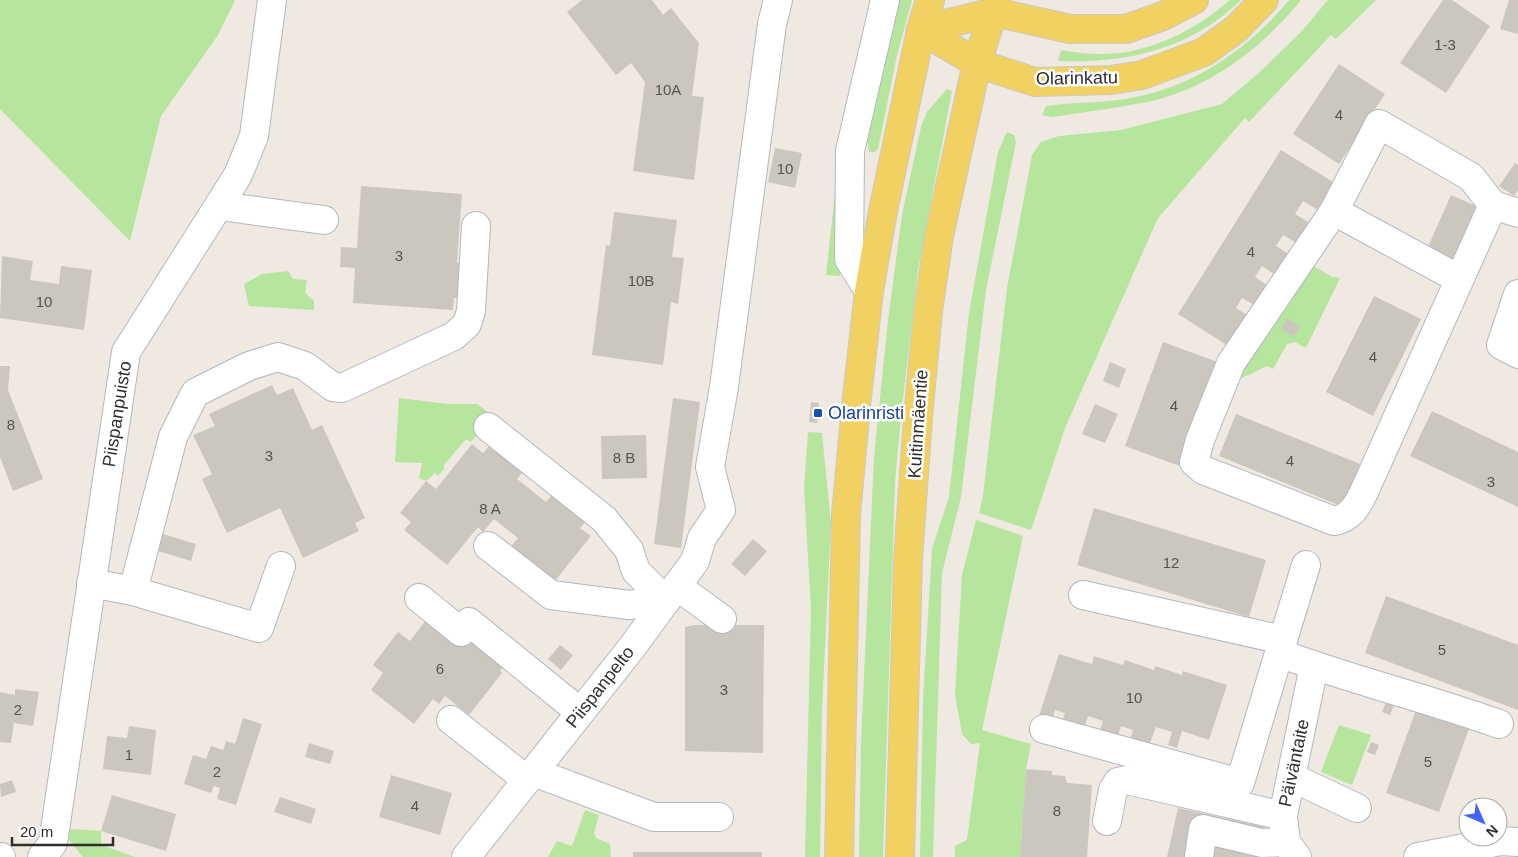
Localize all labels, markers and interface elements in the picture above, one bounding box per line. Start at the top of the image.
house number: 1-3 [1434,36,1456,53]
street label: Olarinkatu [1036,67,1118,89]
house number: 10A [655,81,681,98]
house number: 4 [1335,106,1343,123]
house number: 10 [777,160,793,177]
house number: 4 [1247,243,1255,260]
house number: 3 [395,247,403,264]
house number: 10B [628,272,654,289]
house number: 10 [36,293,52,310]
house number: 4 [1369,348,1377,365]
street label: Piispanpuisto [99,360,135,468]
street label: Kuitinmäentie [904,369,932,479]
house number: 4 [1170,397,1178,414]
place label: Olarinristi [828,403,904,423]
marker: Olarinristi [812,407,824,419]
house number: 8 [7,416,15,433]
house number: 3 [265,447,273,464]
house number: 8 B [613,449,635,466]
house number: 4 [1286,452,1294,469]
house number: 3 [1487,473,1495,490]
house number: 8 A [479,500,501,517]
house number: 12 [1163,554,1179,571]
house number: 5 [1438,641,1446,658]
street label: Piispanpelto [562,642,638,732]
house number: 6 [436,660,444,677]
house number: 3 [720,681,728,698]
house number: 10 [1126,689,1142,706]
house number: 2 [14,701,22,718]
street label: Päiväntaite [1275,717,1313,809]
house number: 1 [125,746,133,763]
house number: 5 [1424,753,1432,770]
house number: 2 [213,763,221,780]
house number: 4 [411,797,419,814]
north arrow [1458,797,1508,847]
house number: 8 [1053,802,1061,819]
scale bar [12,814,114,846]
text: N [1483,822,1501,840]
text: 20 m [20,823,53,840]

